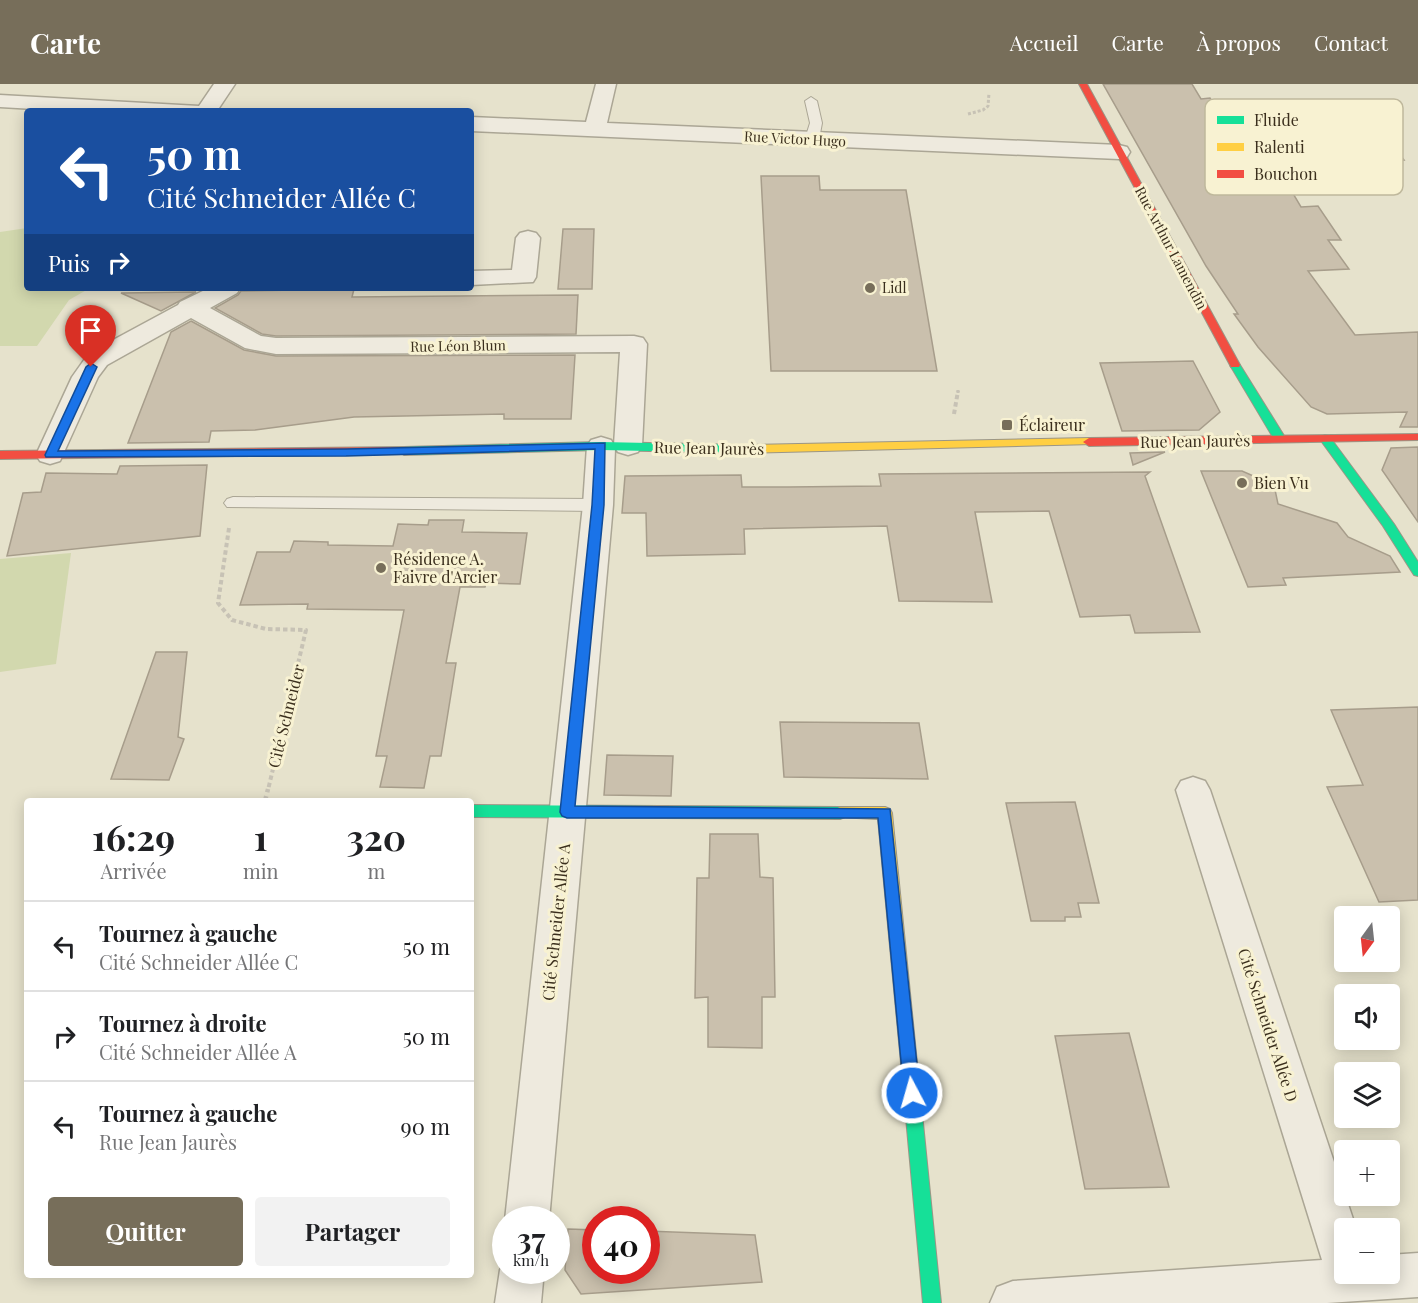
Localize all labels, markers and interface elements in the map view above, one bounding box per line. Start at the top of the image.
text: Carte [30,24,101,61]
text: Accueil [1010,28,1078,56]
text: Carte [1111,28,1164,56]
text: À propos [1197,28,1281,56]
text: Contact [1314,28,1388,56]
legend [1205,99,1403,195]
text: Fluide [1254,109,1299,130]
text: 50 m [147,125,241,181]
street label: Rue Victor Hugo [744,126,847,151]
icon: left [48,132,126,210]
text: Ralenti [1254,136,1305,157]
text: Bouchon [1254,163,1318,184]
text: Cité Schneider Allée C [147,179,416,215]
street label: Rue Arthur Lamendin [1131,183,1212,313]
icon: right [102,246,135,279]
text: Puis [48,248,90,278]
place label: Lidl [882,278,906,297]
marker: Lidl [863,281,877,295]
pin [65,305,116,367]
icon: arrive [74,314,107,347]
street label: Rue Léon Blum [410,335,507,356]
place label: Éclaireur [1019,414,1085,435]
marker: Éclaireur [1000,418,1014,432]
street label: Rue Jean Jaurès [1140,429,1250,452]
street label: Rue Jean Jaurès [654,436,764,459]
place label: Bien Vu [1254,472,1309,493]
marker: Bien Vu [1235,476,1249,490]
place label: Résidence A. Faivre d'Arcier [393,548,497,587]
marker: Résidence A. Faivre d'Arcier [374,561,388,575]
street label: Cité Schneider [262,662,309,770]
text: 16:29 [92,812,175,860]
text: 1 [254,812,268,860]
text: 320 [346,812,406,860]
street label: Cité Schneider Allée A [537,841,574,1002]
text: Arrivée [100,857,167,884]
text: min [243,857,279,884]
text: m [367,857,385,884]
north arrow [1334,906,1400,972]
map controls [1334,906,1400,1284]
text: Tournez à gauche [99,918,277,948]
icon: left [48,930,81,963]
text: 50 m [403,931,450,961]
street label: Cité Schneider Allée D [1234,945,1303,1104]
text: Cité Schneider Allée C [99,948,298,975]
button: sound [1334,984,1400,1050]
text: Tournez à droite [99,1008,267,1038]
icon: right [48,1020,81,1053]
text: 50 m [403,1021,450,1051]
text: Cité Schneider Allée A [99,1038,297,1065]
position arrow [880,1061,944,1125]
button: layers [1334,1062,1400,1128]
text: Tournez à gauche [99,1098,277,1128]
icon: left [48,1110,81,1143]
text: 90 m [401,1111,450,1141]
text: Rue Jean Jaurès [99,1128,237,1155]
button: + [1334,1140,1400,1206]
button: Quitter [48,1197,243,1266]
button: Partager [255,1197,450,1266]
speed limit sign: 40 [582,1206,660,1284]
text: 37 [517,1218,545,1258]
button: − [1334,1218,1400,1284]
text: km/h [513,1250,549,1270]

